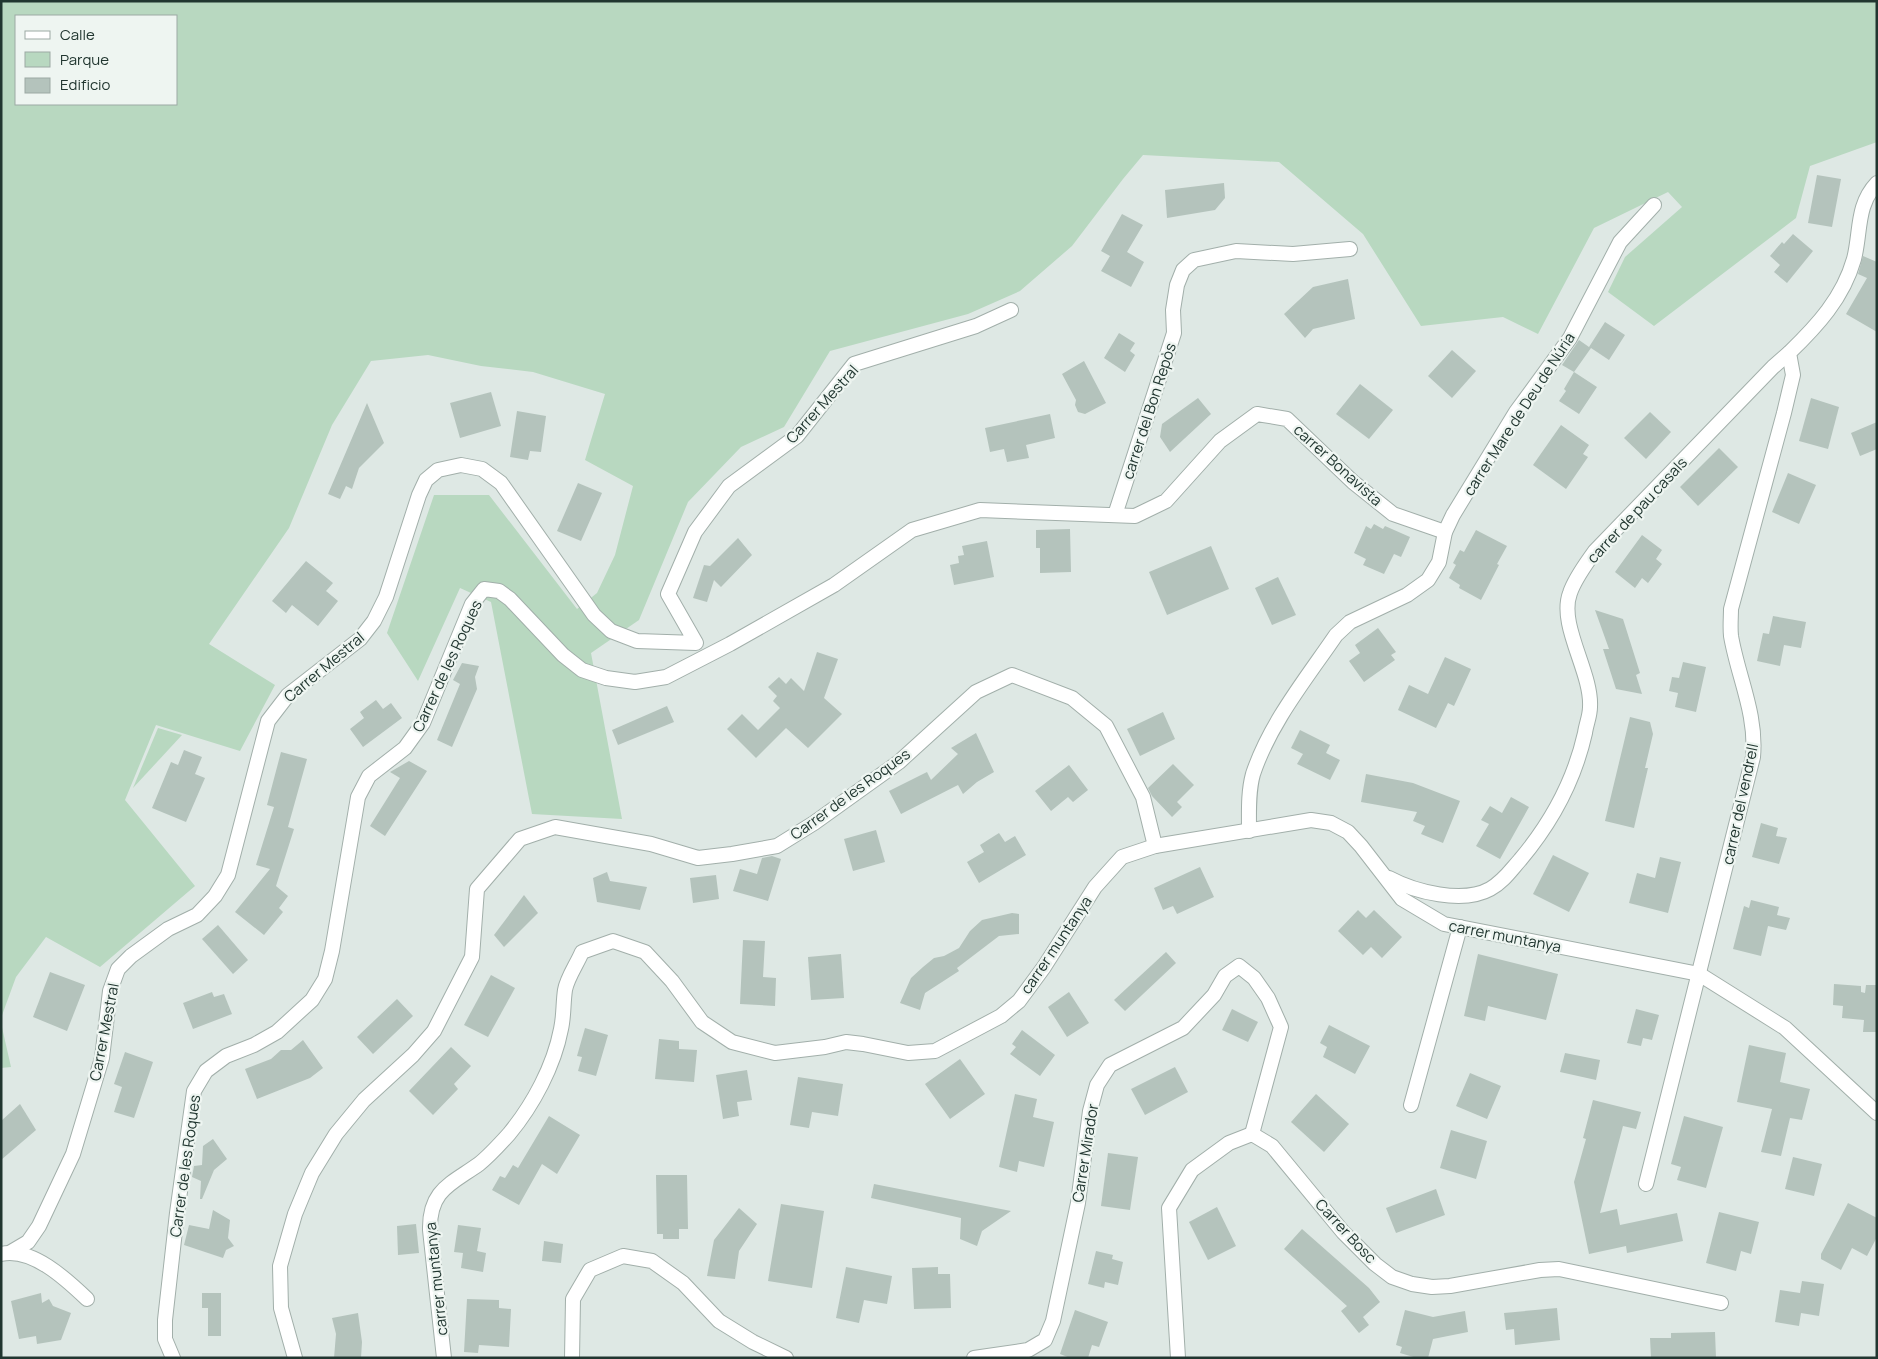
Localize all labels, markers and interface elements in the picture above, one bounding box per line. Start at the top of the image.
legend [15,15,178,105]
text: Calle [60,24,95,45]
text: Parque [60,49,109,70]
text: Edificio [60,74,111,95]
street label: carrer Mare de Deu de Núria [1458,328,1580,500]
street label: carrer del Bon Repòs [1117,340,1181,482]
street label: Carrer Mestral [781,360,863,448]
street label: carrer Bonavista [1289,419,1387,511]
street label: carrer de pau casals [1582,452,1692,568]
street label: Carrer de les Roques [407,596,487,735]
street label: Carrer Mestral [279,627,369,707]
street label: carrer del vendrell [1717,742,1763,866]
street label: Carrer de les Roques [786,743,914,845]
street label: carrer muntanya [1015,892,1097,998]
street label: carrer muntanya [1447,915,1563,957]
street label: Carrer Mestral [84,981,124,1083]
street label: Carrer de les Roques [165,1093,205,1239]
street label: Carrer Mirador [1067,1102,1103,1204]
street label: Carrer Bosc [1311,1194,1381,1268]
street label: carrer muntanya [420,1221,452,1337]

